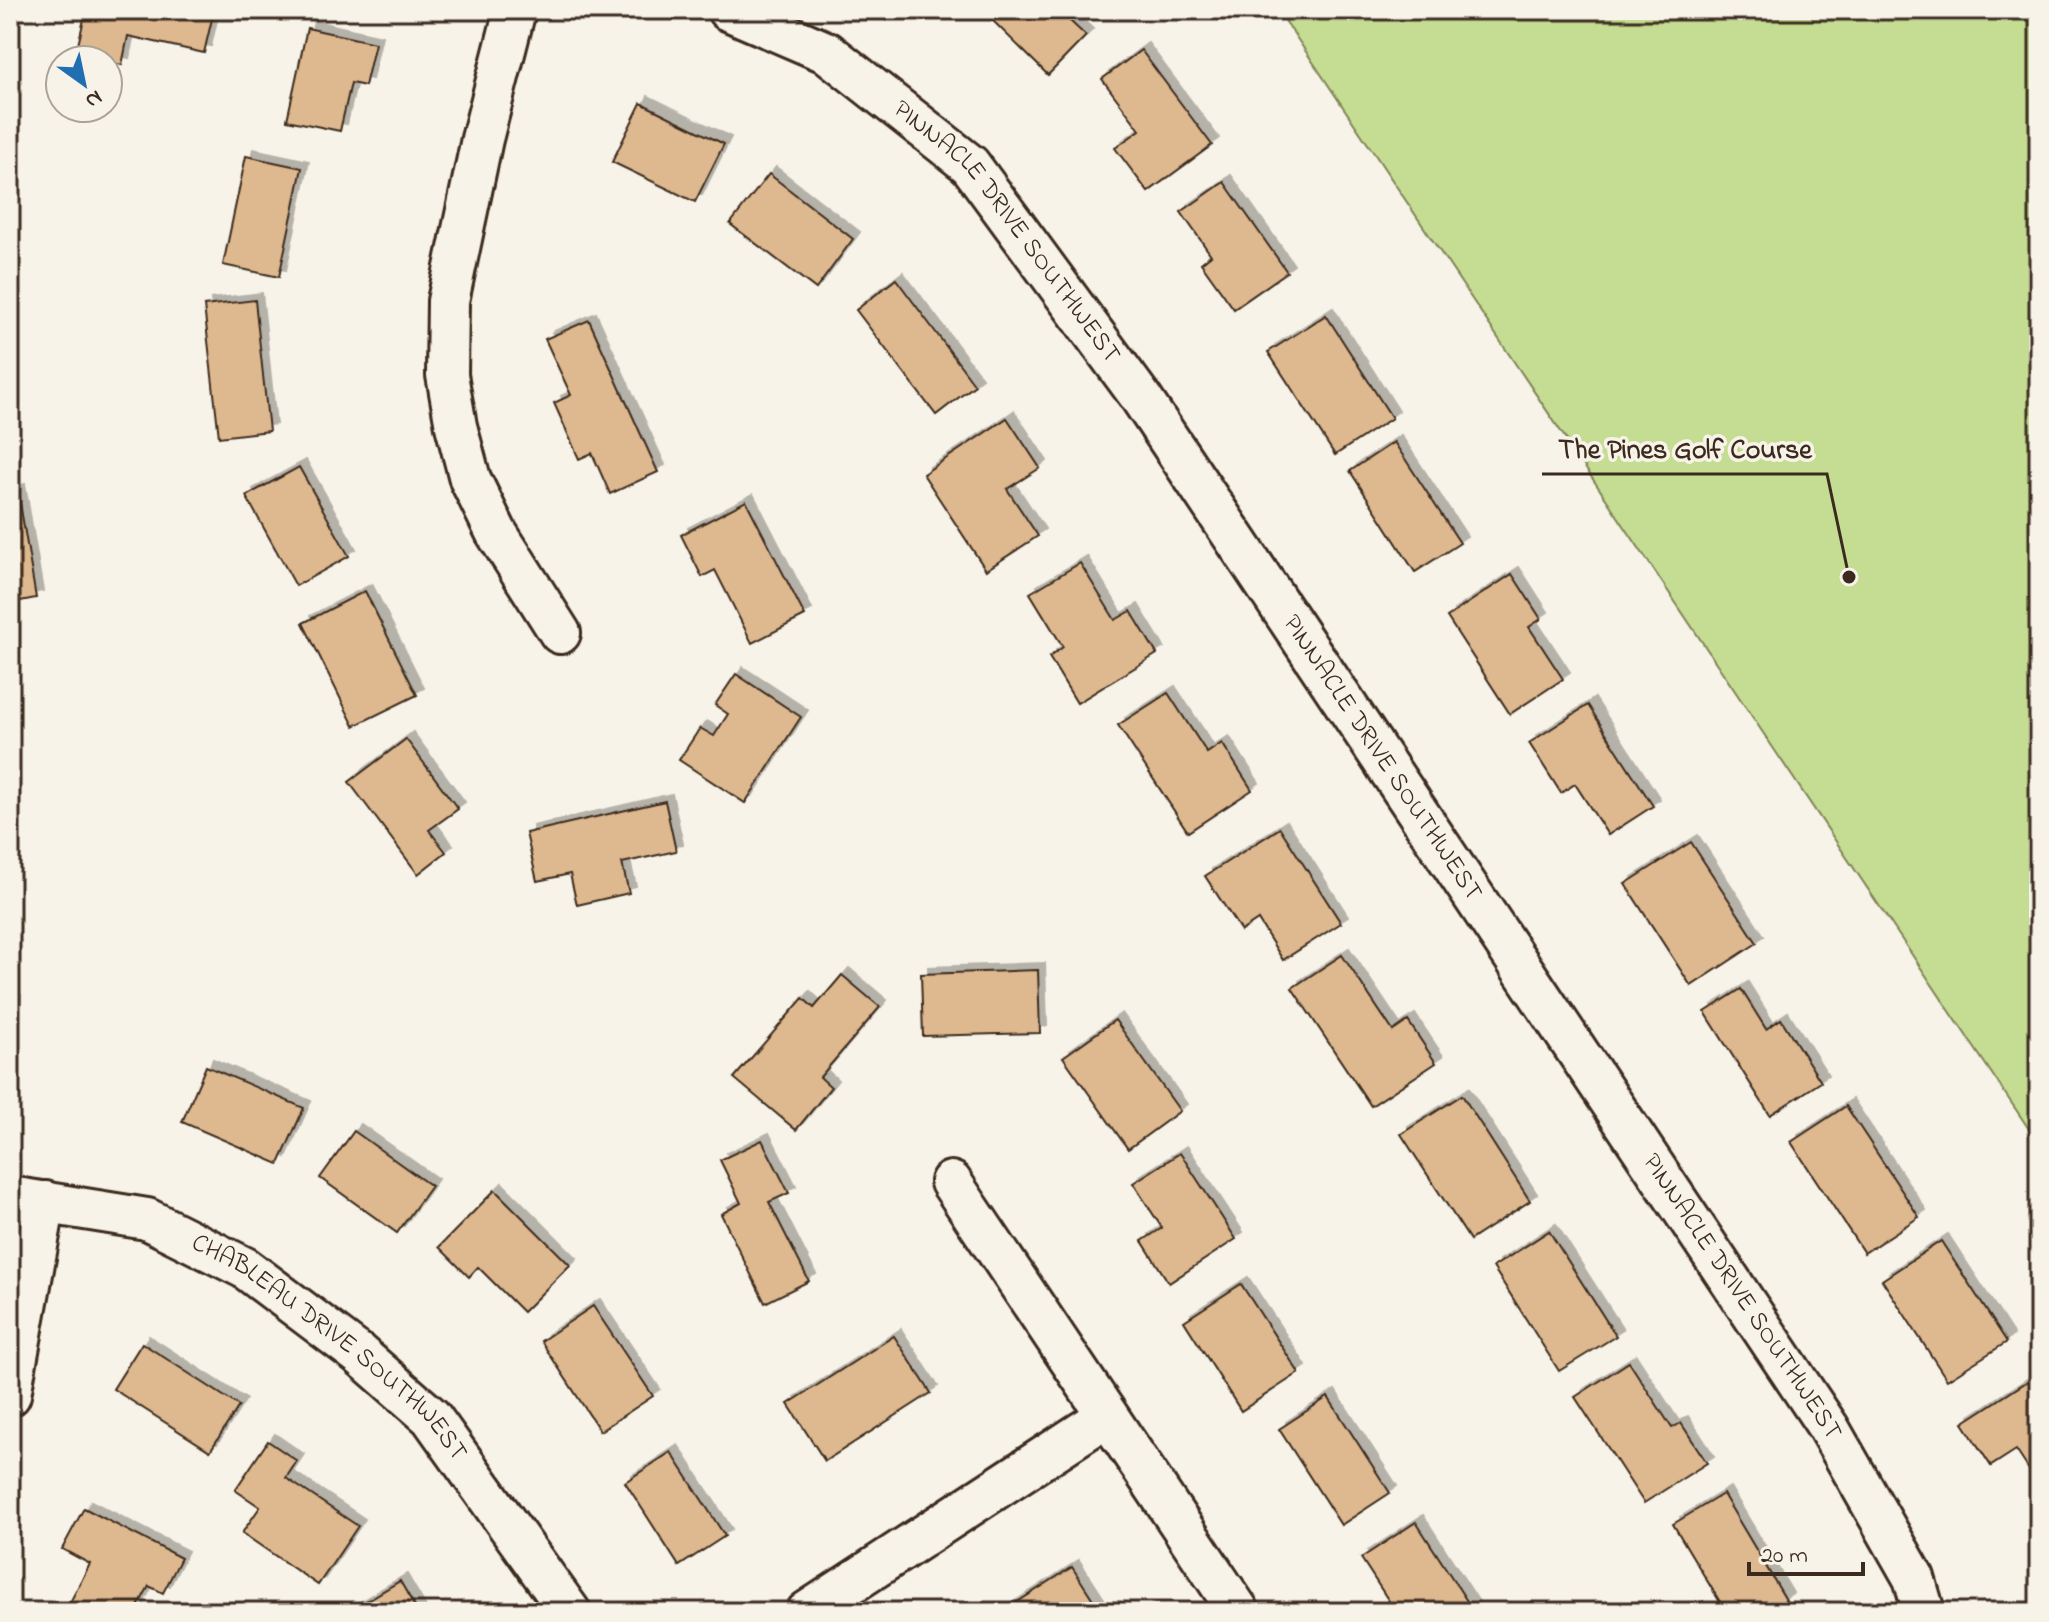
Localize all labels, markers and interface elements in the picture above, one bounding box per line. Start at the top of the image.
north arrow [44,44,124,124]
text: N [78,81,108,116]
street label: PINNACLE DRIVE SOUTHWEST [884,92,1129,372]
callout: The Pines Golf Course [1542,422,1827,474]
text: The Pines Golf Course [1558,431,1813,472]
street label: PINNACLE DRIVE SOUTHWEST [1272,608,1491,909]
street label: PINNACLE DRIVE SOUTHWEST [1632,1146,1851,1447]
street label: CHABLEAU DRIVE SOUTHWEST [185,1225,476,1470]
scale bar [1749,1526,1863,1576]
text: 20 m [1761,1539,1808,1574]

